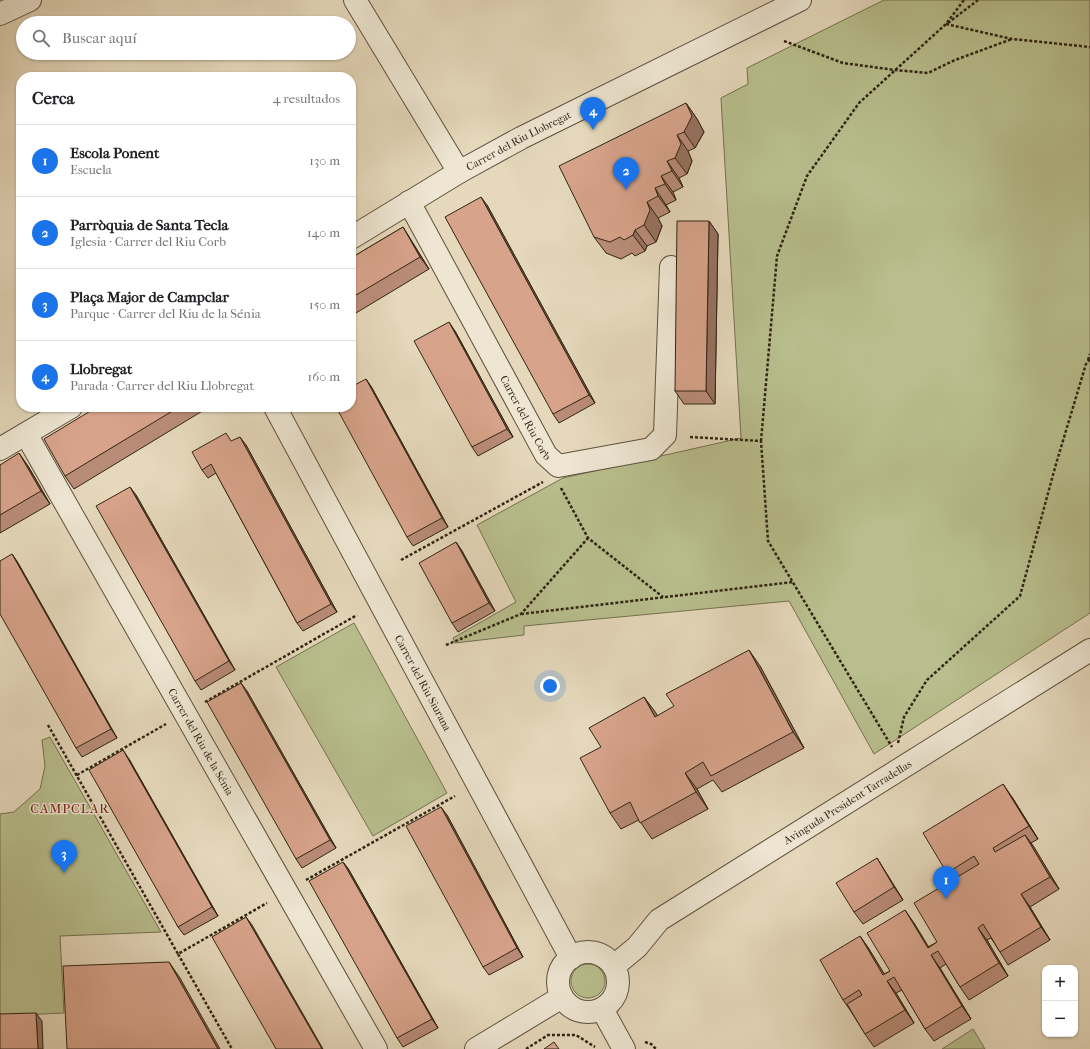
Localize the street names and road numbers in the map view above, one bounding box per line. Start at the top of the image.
street label: Carrer del Riu Llobregat [464,108,574,174]
street label: Carrer del Riu Corb [497,373,553,463]
street label: Carrer del Riu Siurana [392,633,454,734]
street label: Carrer del Riu de la Sénia [165,686,237,799]
street label: Avinguda President Tarradellas [780,757,914,848]

